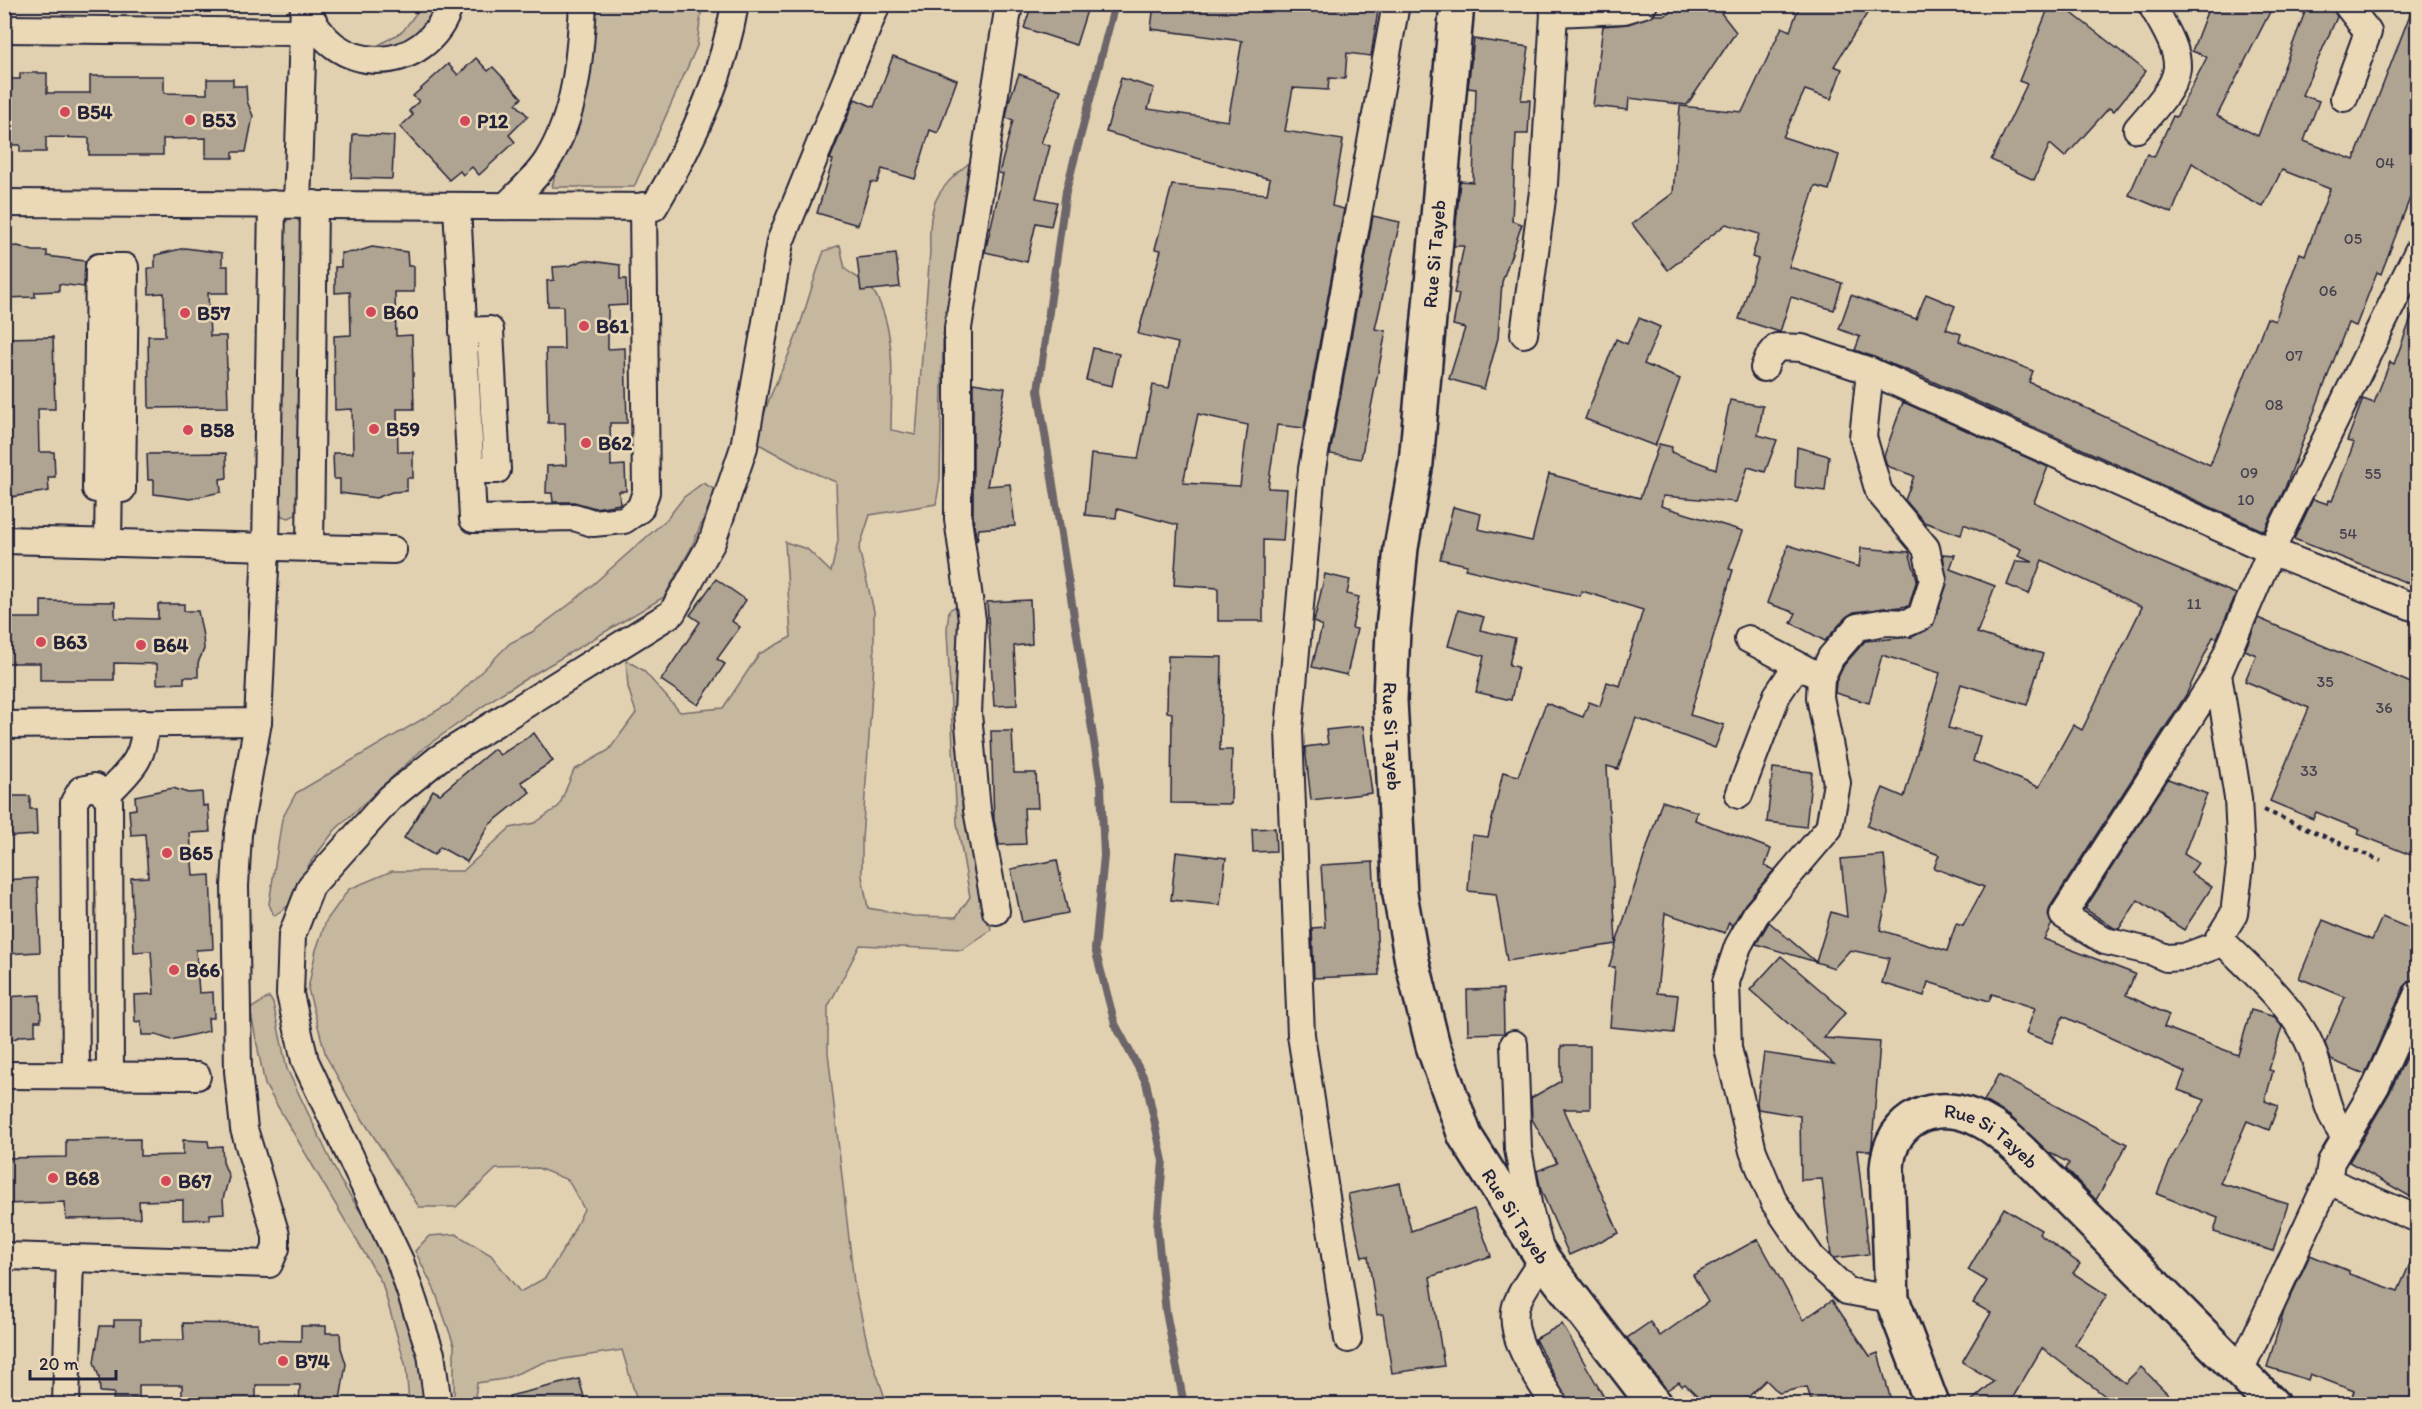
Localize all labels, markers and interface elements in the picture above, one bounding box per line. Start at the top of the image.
place label: B54 [77,100,112,124]
marker: B54 [58,105,72,119]
place label: B53 [202,108,236,132]
place label: P12 [477,109,509,133]
marker: B53 [183,113,197,127]
marker: P12 [458,114,472,128]
house number: 04 [2375,153,2395,172]
street label: Rue Si Tayeb [1417,199,1451,309]
house number: 05 [2344,229,2362,248]
house number: 06 [2319,281,2337,300]
place label: B60 [383,300,419,324]
place label: B57 [197,301,230,325]
marker: B60 [364,305,378,319]
marker: B57 [178,306,192,320]
place label: B61 [596,314,630,338]
marker: B61 [577,319,591,333]
house number: 07 [2285,346,2303,365]
house number: 08 [2265,395,2284,414]
place label: B59 [386,417,420,441]
place label: B58 [200,418,234,442]
marker: B59 [367,422,381,436]
marker: B58 [181,423,195,437]
place label: B62 [598,431,633,455]
marker: B62 [579,436,593,450]
house number: 09 [2240,463,2258,482]
house number: 55 [2365,464,2381,483]
house number: 10 [2237,490,2255,509]
house number: 54 [2339,524,2357,543]
house number: 11 [2187,594,2202,613]
place label: B63 [53,630,87,654]
place label: B64 [153,633,189,657]
marker: B63 [34,635,48,649]
marker: B64 [134,638,148,652]
house number: 35 [2316,672,2334,691]
street label: Rue Si Tayeb [1378,682,1407,791]
house number: 36 [2375,698,2393,717]
house number: 33 [2300,761,2318,780]
place label: B65 [179,841,213,865]
marker: B65 [160,846,174,860]
place label: B66 [186,958,220,982]
marker: B66 [167,963,181,977]
street label: Rue Si Tayeb [1943,1099,2044,1174]
street label: Rue Si Tayeb [1477,1164,1555,1269]
place label: B68 [65,1166,99,1190]
place label: B67 [178,1169,211,1193]
marker: B68 [46,1171,60,1185]
marker: B67 [159,1174,173,1188]
scale bar [30,1343,116,1381]
place label: B74 [295,1349,330,1373]
text: 20 m [39,1353,79,1375]
marker: B74 [276,1354,290,1368]

